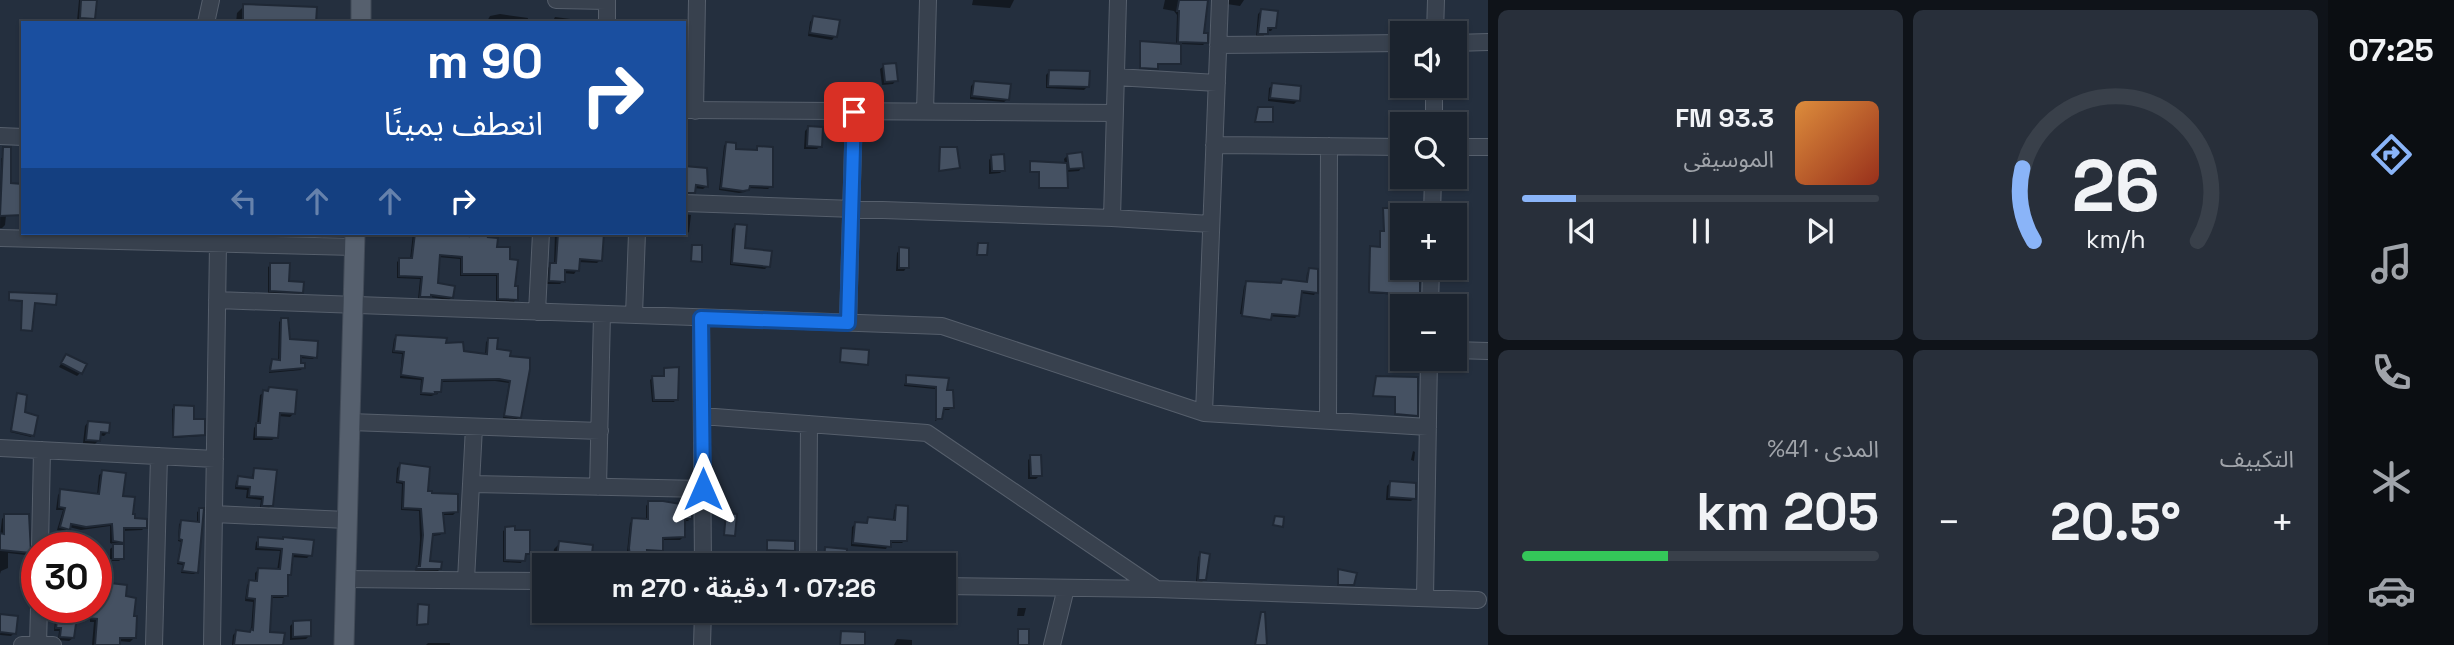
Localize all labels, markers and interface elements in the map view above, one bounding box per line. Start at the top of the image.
map controls [1390,21,1467,371]
button: sound [1390,21,1467,98]
text: 90 m [427,30,543,92]
text: 07:25 [2348,30,2434,70]
icon: right [567,49,658,140]
pin [824,82,884,142]
icon: arrive [835,93,873,131]
text: 93.3 FM [1675,101,1774,135]
text: انعطف يمينًا [384,104,543,144]
button: search [1390,112,1467,189]
icon: directions [2367,130,2416,179]
text: 26 [2071,140,2160,233]
text: الموسيقى [1683,144,1774,174]
icon: left [225,182,263,220]
icon: ahead [298,182,336,220]
icon: ahead [371,182,409,220]
icon: right [444,182,482,220]
button: + [1390,203,1467,280]
icon: previous [1563,212,1601,250]
icon: pause [1682,212,1720,250]
icon: next [1801,212,1839,250]
text: km/h [2086,223,2145,255]
icon: music [2367,239,2416,288]
button: − [1390,294,1467,371]
icon: phone [2367,348,2416,397]
text: المدى · 41% [1767,434,1879,464]
text: التكييف [2220,444,2294,474]
position arrow [666,452,740,526]
icon: climate [2367,457,2416,506]
text: 205 km [1696,479,1879,545]
text: 20.5° [2050,489,2181,555]
text: − [1937,498,1961,546]
text: + [2270,498,2294,546]
speed limit sign: 30 [21,532,112,623]
icon: car [2367,566,2416,615]
text: 07:26 · 1 دقيقة · 270 m [612,571,876,605]

